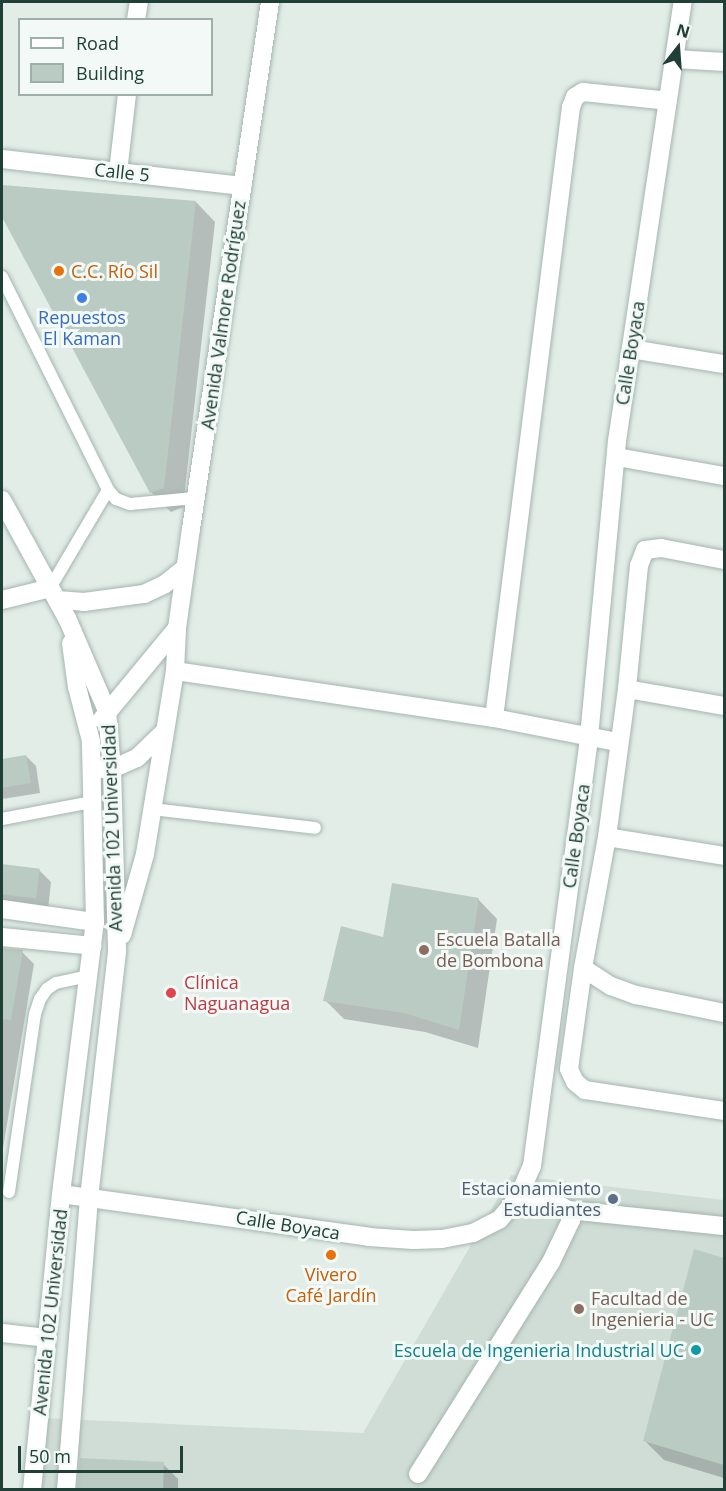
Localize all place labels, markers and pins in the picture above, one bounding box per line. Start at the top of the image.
place label: C.C. Río Sil [71,260,158,282]
marker: C.C. Río Sil [52,264,66,278]
marker: Repuestos El Kaman [75,291,89,305]
place label: Repuestos El Kaman [38,307,126,350]
place label: Escuela Batalla de Bombona [436,929,561,972]
marker: Escuela Batalla de Bombona [417,943,431,957]
place label: Clínica Naguanagua [184,972,290,1014]
marker: Clínica Naguanagua [162,984,180,1002]
place label: Estacionamiento Estudiantes [461,1178,601,1220]
marker: Estacionamiento Estudiantes [606,1192,620,1206]
marker: Vivero Café Jardín [324,1248,338,1262]
place label: Vivero Café Jardín [286,1264,376,1306]
place label: Facultad de Ingenieria - UC [591,1288,714,1330]
marker: Facultad de Ingenieria - UC [572,1302,586,1316]
place label: Escuela de Ingenieria Industrial UC [394,1339,684,1361]
marker: Escuela de Ingenieria Industrial UC [689,1343,703,1357]

